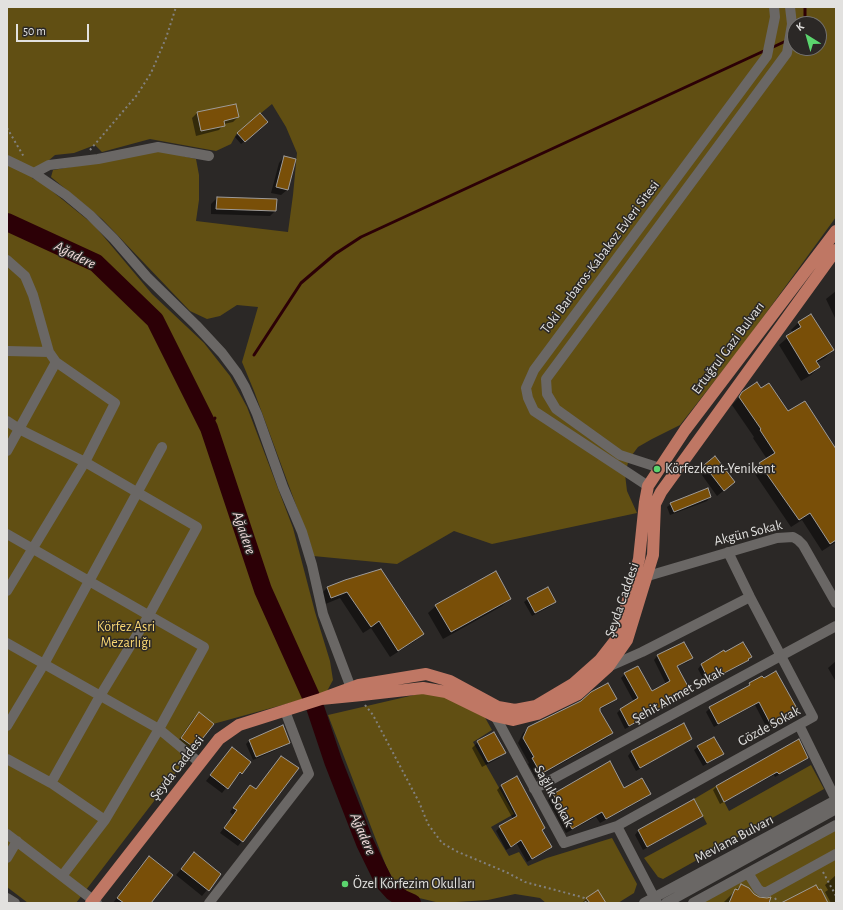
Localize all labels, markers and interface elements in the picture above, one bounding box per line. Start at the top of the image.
scale bar [18,16,91,42]
north arrow [787,16,827,56]
text: K [794,20,806,33]
text: 50 m [23,25,46,37]
street label: Toki Barbaros-Kabakoz Evleri Sitesi [537,177,663,337]
water label: Ağadere [51,237,99,273]
street label: Ertuğrul Gazi Bulvarı [688,299,768,397]
place label: Körfezkent-Yenikent [665,461,775,477]
marker: Körfezkent-Yenikent [652,464,662,474]
water label: Ağadere [228,509,260,557]
street label: Akgün Sokak [712,516,784,550]
street label: Şeyda Caddesi [601,560,643,640]
park label: Körfez Asri Mezarlığı [97,619,155,652]
street label: Şehit Ahmet Sokak [629,663,727,727]
street label: Gözde Sokak [735,702,803,750]
street label: Şeyda Caddesi [146,732,208,804]
street label: Sağlık Sokak [530,762,578,830]
water label: Ağadere [346,810,380,858]
street label: Mevlana Bulvarı [692,811,776,867]
place label: Özel Körfezim Okulları [353,876,475,892]
marker: Özel Körfezim Okulları [340,879,350,889]

